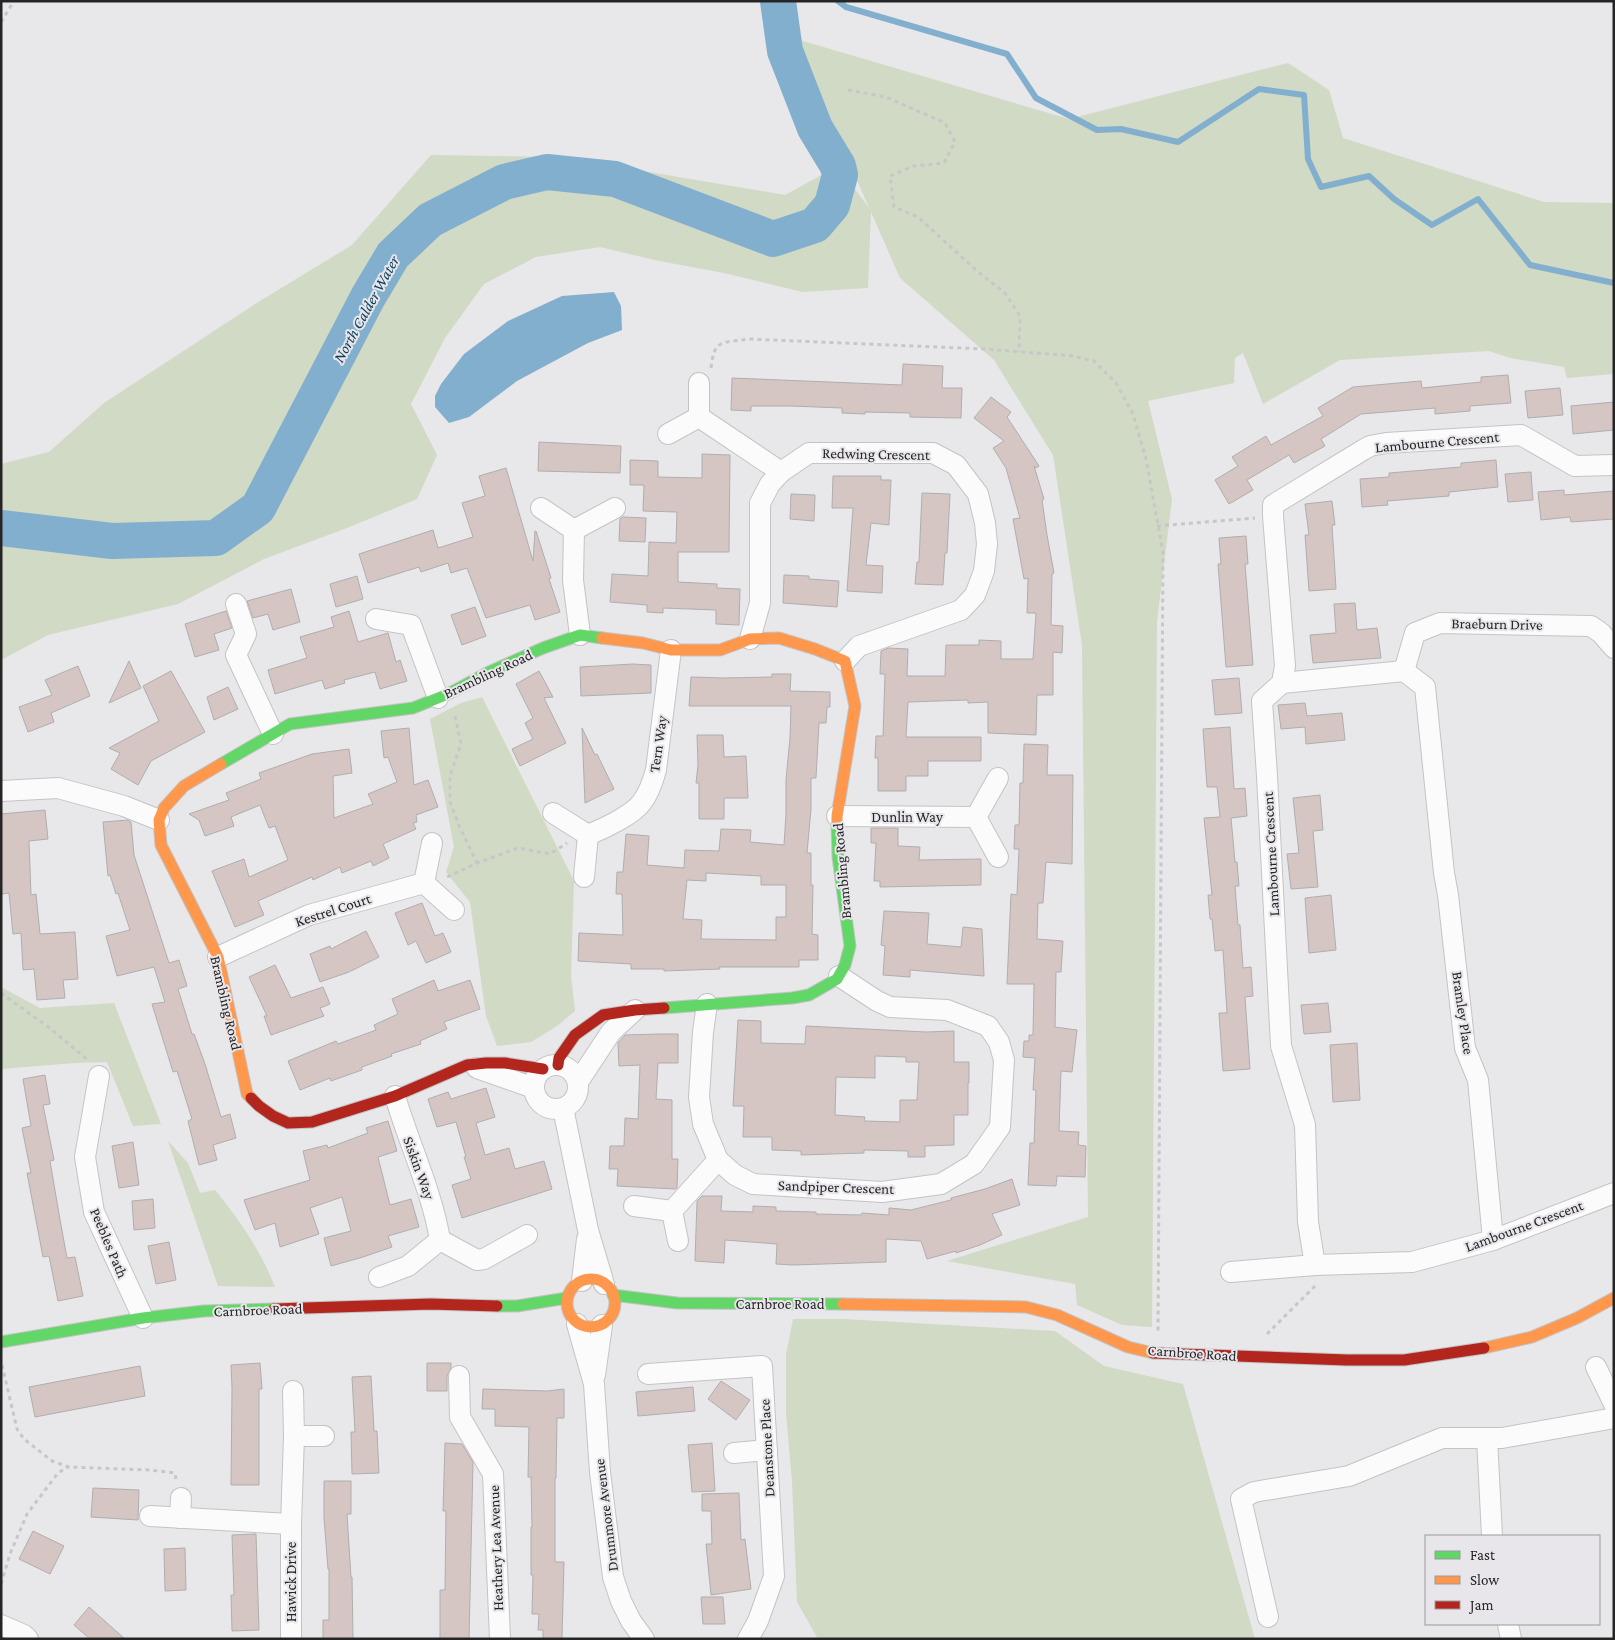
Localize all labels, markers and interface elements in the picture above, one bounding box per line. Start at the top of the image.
water label: North Calder Water [330,252,403,365]
street label: Lambourne Crescent [1374,429,1501,455]
street label: Redwing Crescent [822,445,931,464]
street label: Braeburn Drive [1451,615,1543,633]
street label: Brambling Road [441,646,536,703]
street label: Tern Way [646,714,671,774]
street label: Lambourne Crescent [1260,790,1282,917]
street label: Dunlin Way [871,809,943,826]
street label: Brambling Road [830,822,855,920]
street label: Kestrel Court [293,890,374,930]
street label: Brambling Road [206,954,245,1052]
street label: Bramley Place [1448,970,1477,1056]
street label: Siskin Way [399,1134,438,1202]
street label: Sandpiper Crescent [778,1177,895,1198]
street label: Lambourne Crescent [1463,1197,1586,1255]
street label: Peebles Path [87,1206,131,1280]
street label: Carnbroe Road [735,1296,825,1312]
street label: Carnbroe Road [213,1300,303,1320]
street label: Carnbroe Road [1147,1342,1237,1364]
street label: Deanstone Place [756,1398,778,1498]
street label: Drummore Avenue [591,1457,621,1572]
street label: Heathery Lea Avenue [486,1484,507,1611]
legend [1425,1535,1600,1625]
street label: Hawick Drive [283,1541,299,1622]
text: Fast [1470,1547,1496,1563]
text: Slow [1470,1572,1500,1588]
text: Jam [1468,1597,1493,1614]

